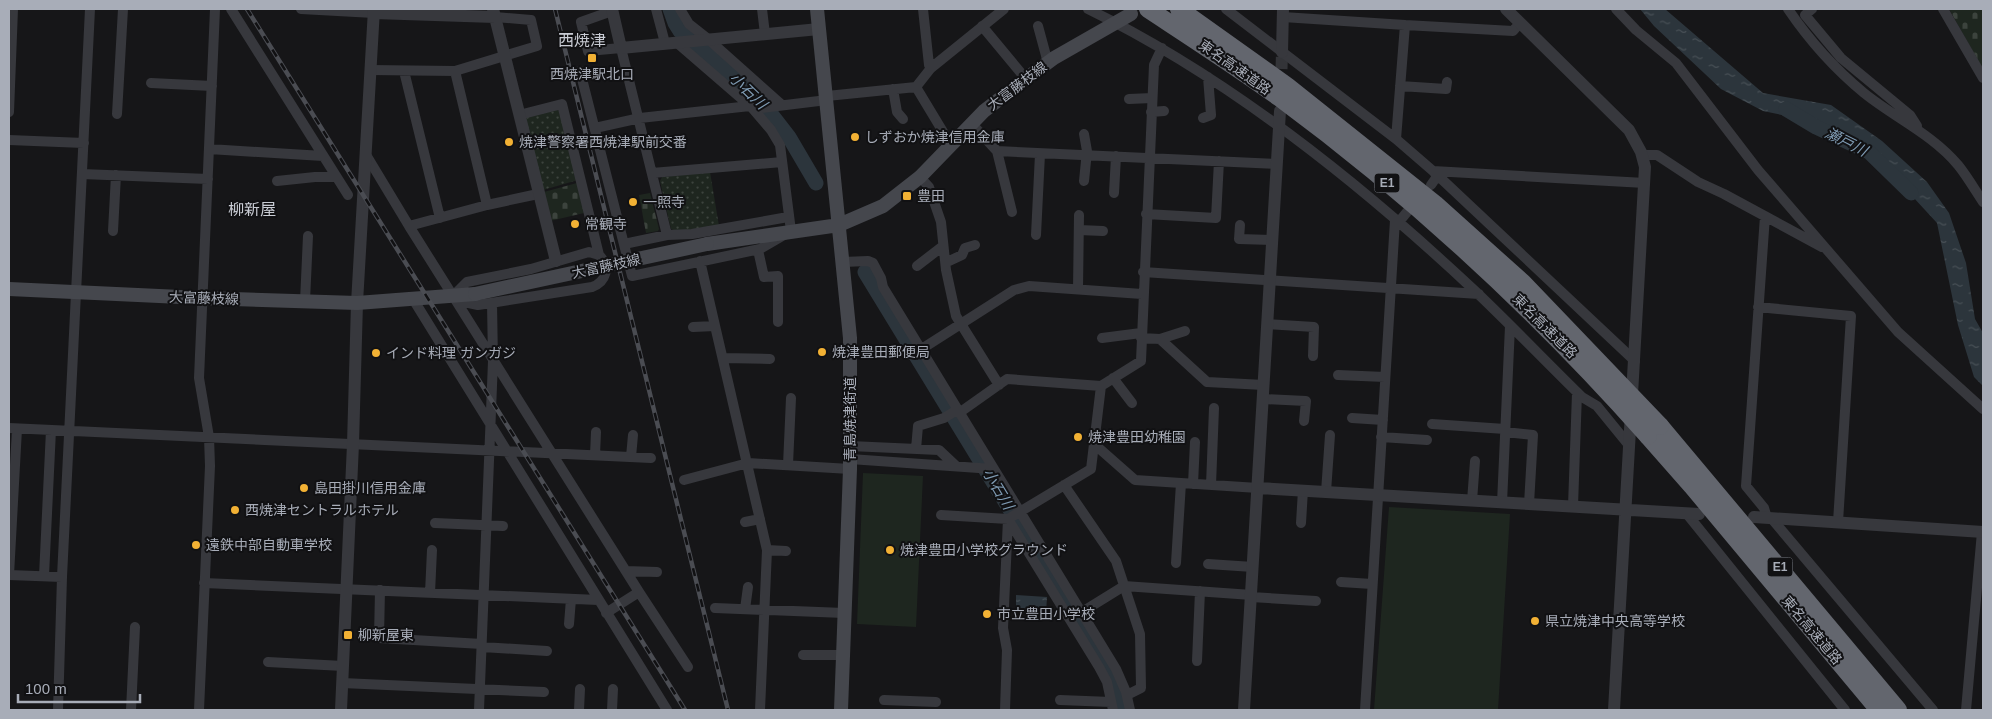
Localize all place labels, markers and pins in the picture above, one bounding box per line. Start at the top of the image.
marker: 西焼津駅北口 [586,52,598,64]
place label: 西焼津駅北口 [550,66,634,82]
place label: しずおか焼津信用金庫 [865,129,1005,145]
marker: しずおか焼津信用金庫 [849,131,861,143]
place label: 焼津警察署西焼津駅前交番 [519,134,687,150]
marker: 焼津警察署西焼津駅前交番 [503,136,515,148]
place label: 豊田 [917,188,945,204]
marker: 豊田 [901,190,913,202]
place label: 一照寺 [643,194,685,210]
marker: 一照寺 [627,196,639,208]
place label: 常観寺 [585,216,627,232]
marker: 常観寺 [569,218,581,230]
place label: 焼津豊田郵便局 [832,344,930,360]
place label: インド料理 ガンガジ [386,345,516,361]
marker: 焼津豊田郵便局 [816,346,828,358]
marker: インド料理 ガンガジ [370,347,382,359]
place label: 焼津豊田幼稚園 [1088,429,1186,445]
marker: 焼津豊田幼稚園 [1072,431,1084,443]
place label: 島田掛川信用金庫 [314,480,426,496]
marker: 島田掛川信用金庫 [298,482,310,494]
place label: 西焼津セントラルホテル [245,502,399,518]
marker: 西焼津セントラルホテル [229,504,241,516]
place label: 遠鉄中部自動車学校 [206,537,332,553]
marker: 遠鉄中部自動車学校 [190,539,202,551]
place label: 焼津豊田小学校グラウンド [900,542,1068,558]
marker: 焼津豊田小学校グラウンド [884,544,896,556]
place label: 市立豊田小学校 [997,606,1095,622]
marker: 市立豊田小学校 [981,608,993,620]
place label: 県立焼津中央高等学校 [1545,613,1685,629]
marker: 県立焼津中央高等学校 [1529,615,1541,627]
place label: 柳新屋東 [358,627,414,643]
marker: 柳新屋東 [342,629,354,641]

